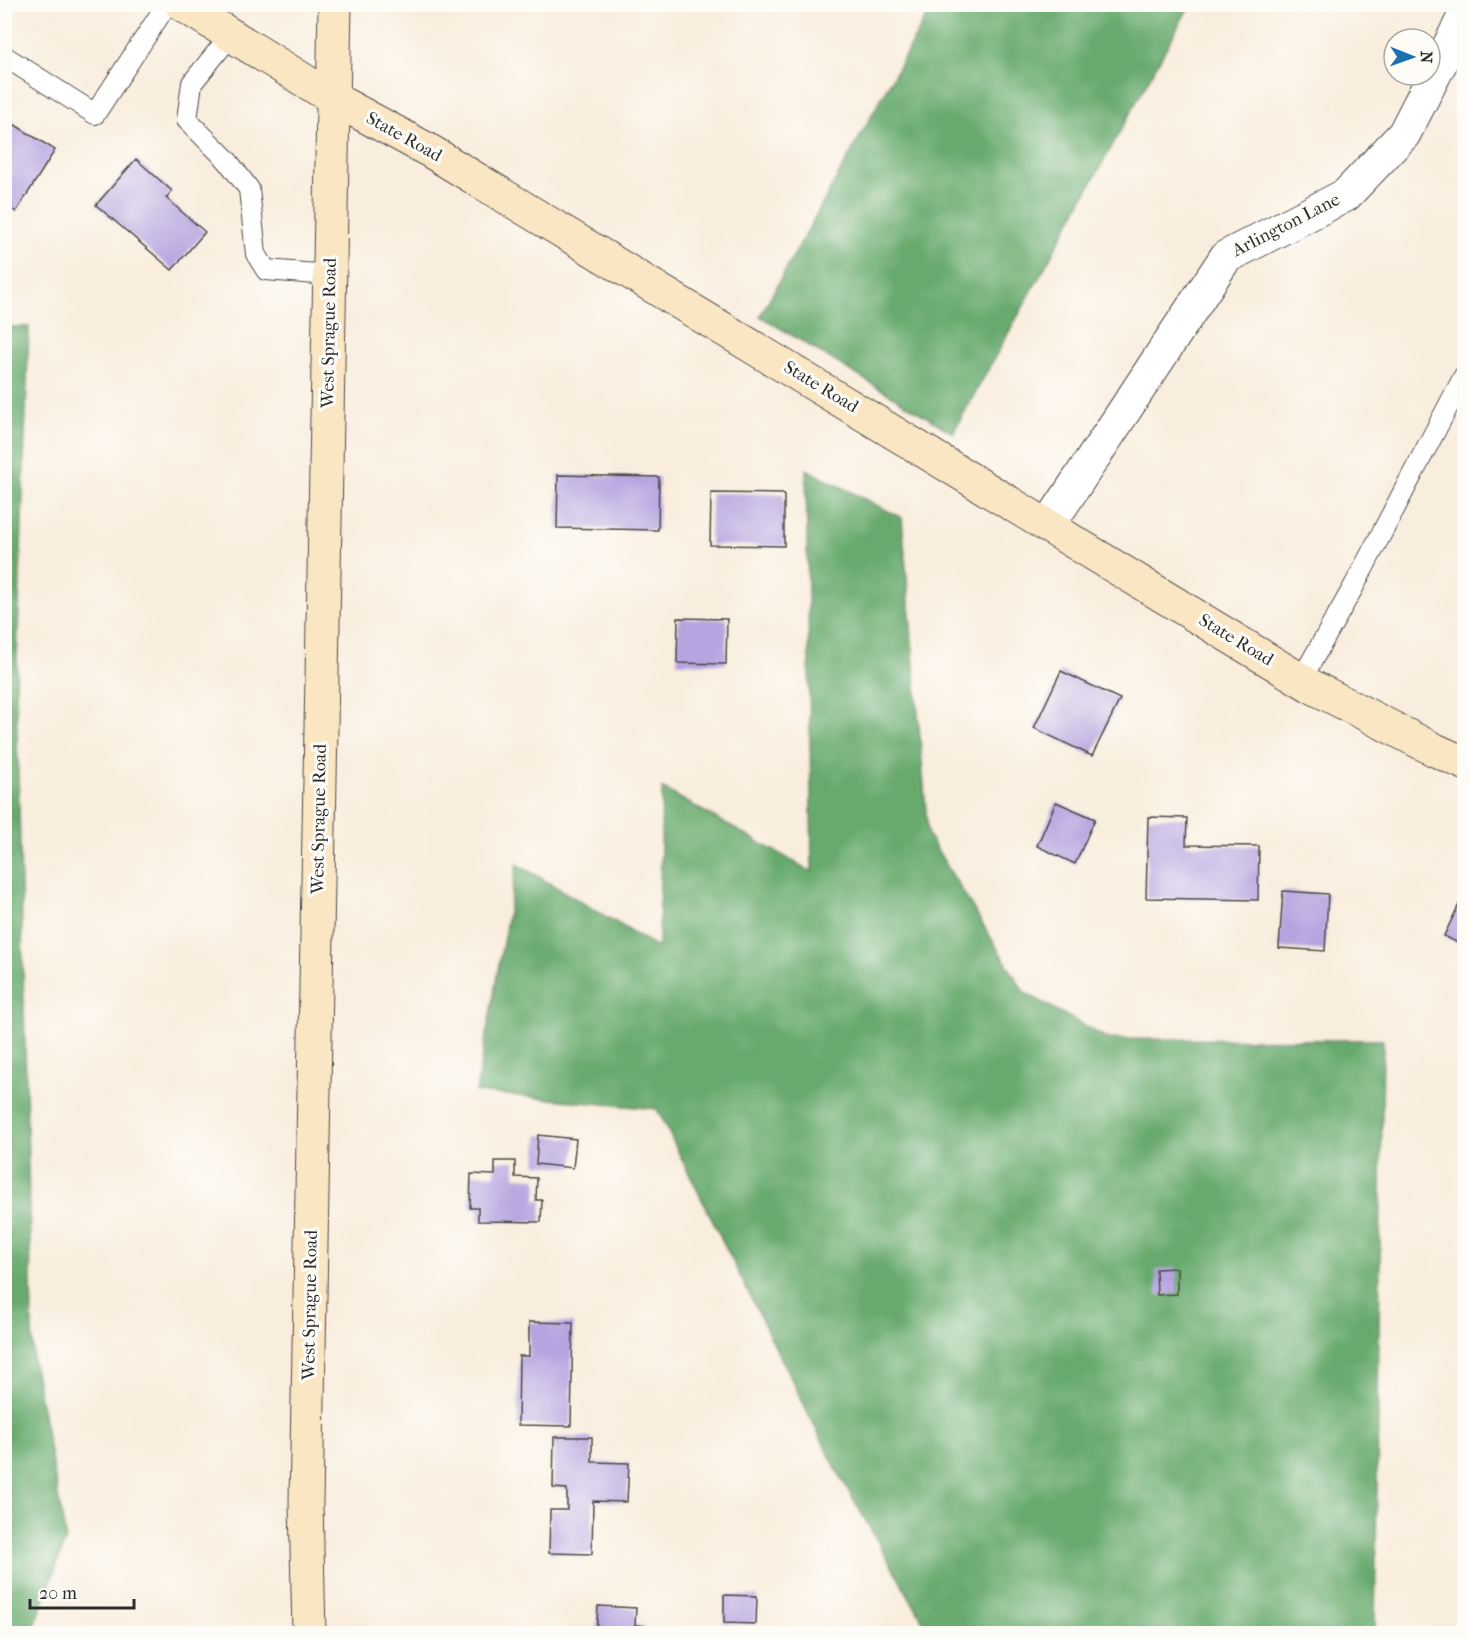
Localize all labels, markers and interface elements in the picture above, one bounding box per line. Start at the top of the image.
north arrow [1382,27,1442,87]
text: N [1417,51,1436,64]
street label: State Road [362,108,446,166]
street label: Arlington Lane [1228,189,1343,262]
street label: West Sprague Road [317,258,341,409]
street label: State Road [780,357,862,418]
street label: State Road [1195,610,1277,671]
street label: West Sprague Road [307,744,331,895]
street label: West Sprague Road [298,1230,322,1381]
scale bar [30,1572,134,1610]
text: 20 m [39,1583,77,1604]

